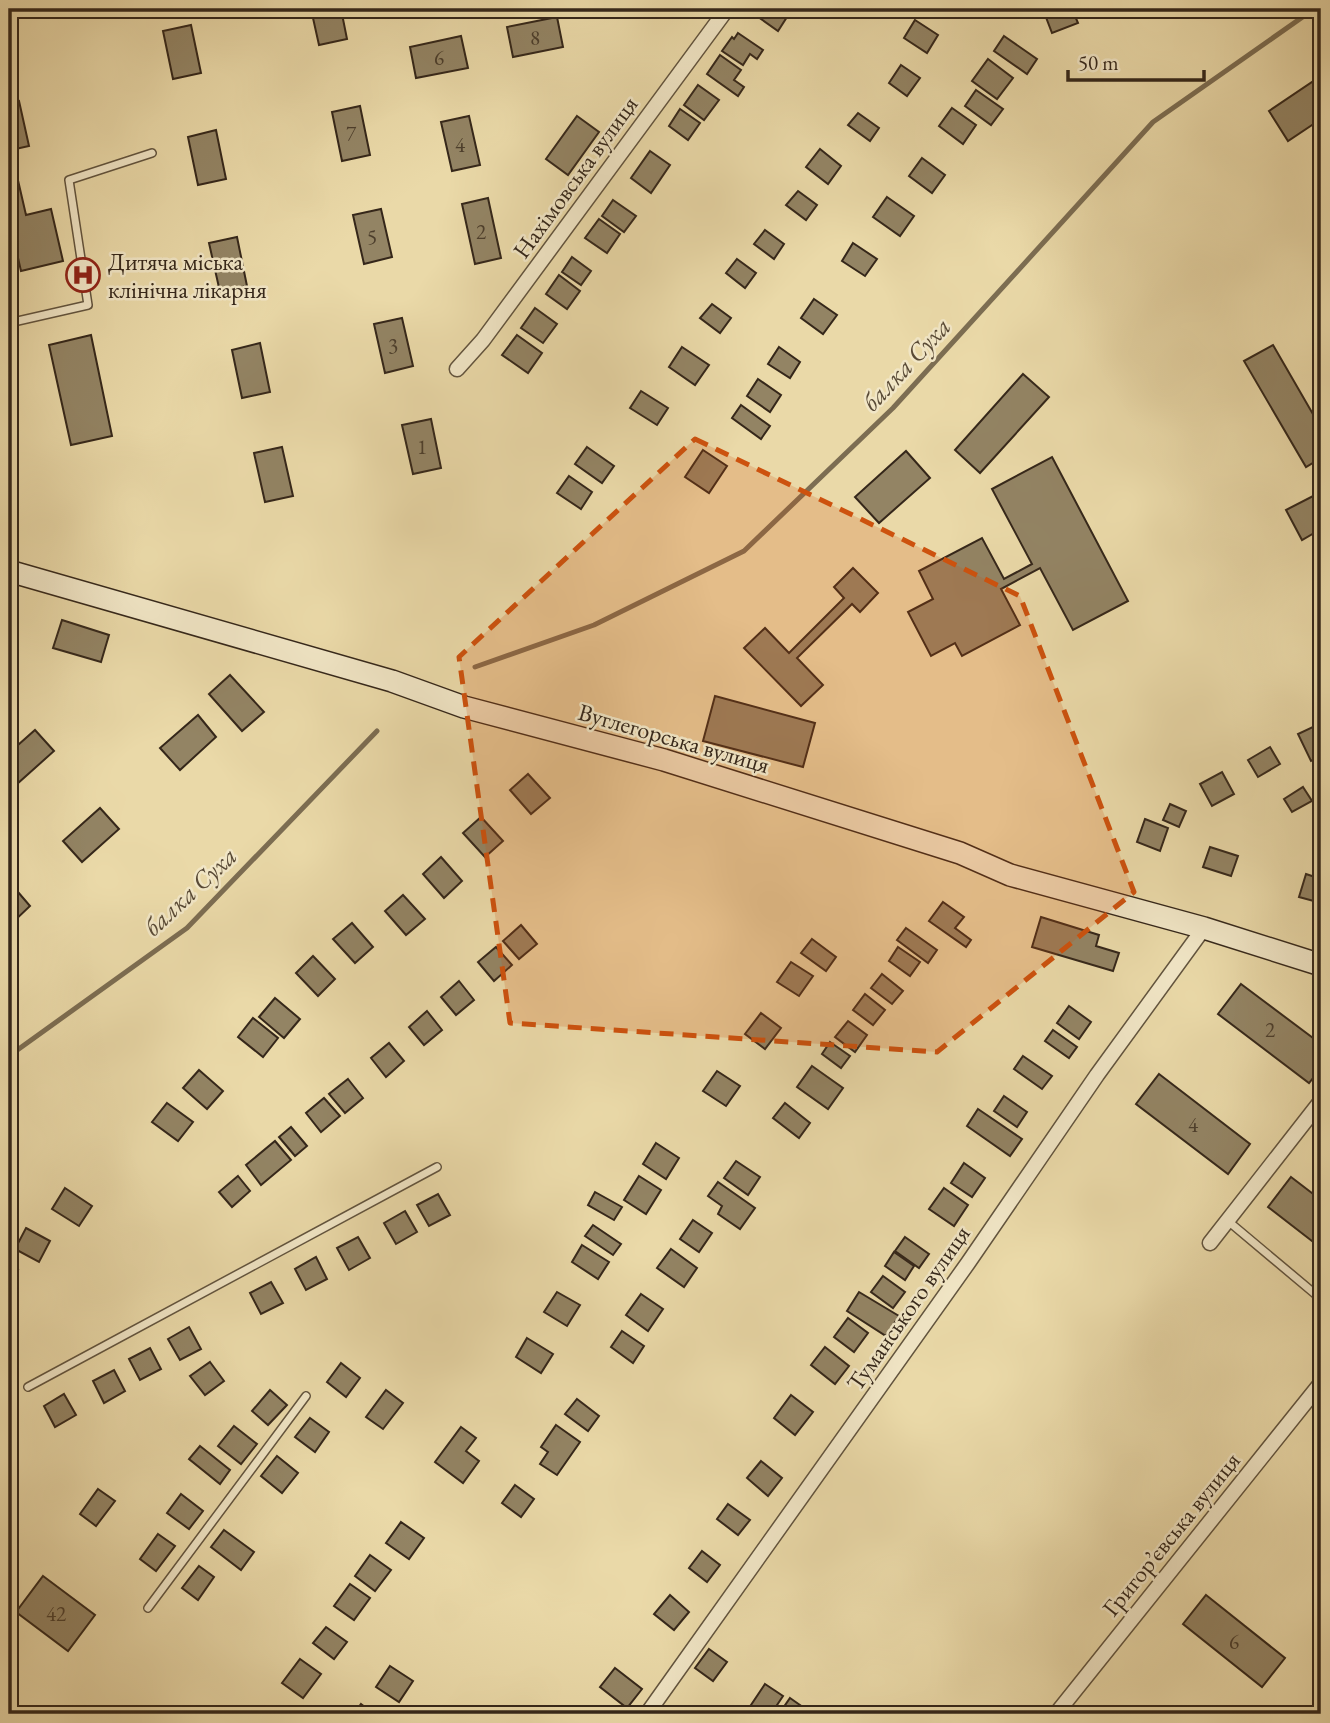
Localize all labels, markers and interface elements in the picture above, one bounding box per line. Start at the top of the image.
house number: 8 [530,24,540,51]
scale bar [1068,38,1204,82]
house number: 6 [434,44,444,71]
text: 50 m [1078,49,1119,76]
street label: Нахімовська вулиця [506,89,645,264]
house number: 7 [346,120,357,147]
house number: 4 [455,131,466,158]
house number: 2 [476,218,486,245]
house number: 5 [367,223,377,250]
place label: Дитяча міська клінічна лікарня [108,246,267,305]
hospital icon: Дитяча міська клінічна лікарня [64,256,102,294]
water label: балка Суха [854,310,958,418]
house number: 3 [388,332,398,359]
house number: 1 [417,433,427,460]
street label: Вуглегорська вулиця [575,696,774,780]
water label: балка Суха [136,839,244,943]
house number: 2 [1265,1016,1275,1043]
house number: 4 [1188,1111,1199,1138]
street label: Туманського вулиця [839,1219,977,1397]
street label: Григор’євська вулиця [1095,1445,1247,1622]
house number: 42 [46,1600,66,1627]
house number: 6 [1229,1628,1239,1655]

